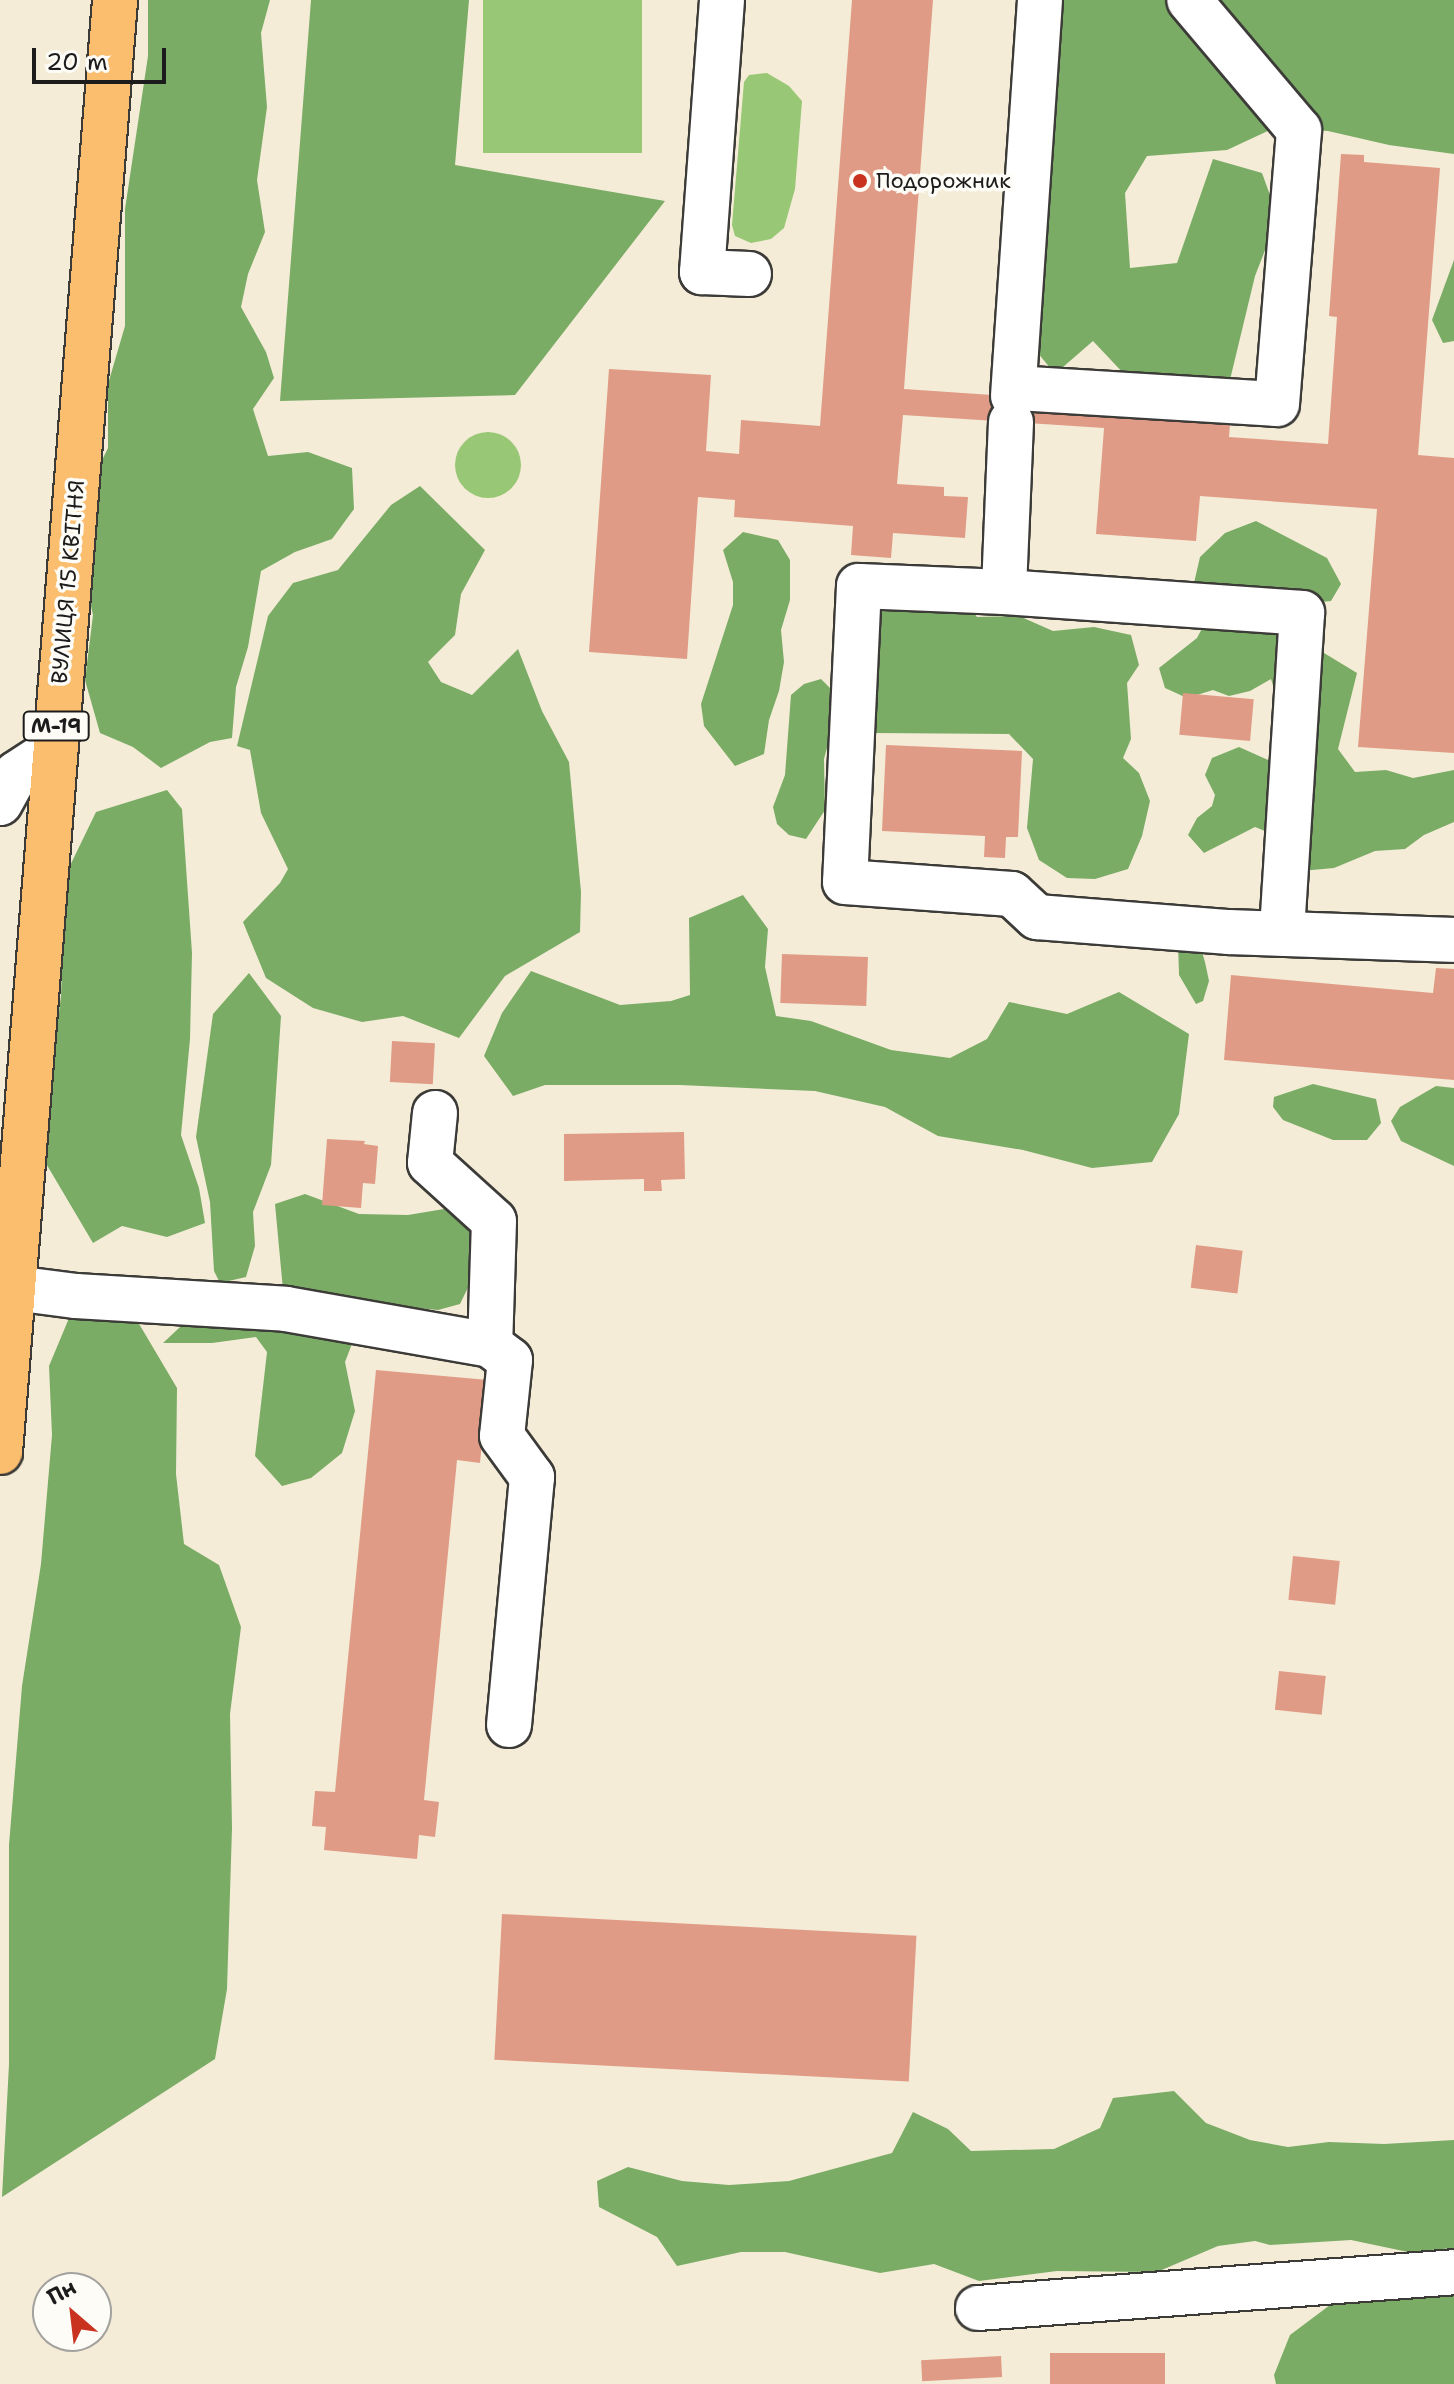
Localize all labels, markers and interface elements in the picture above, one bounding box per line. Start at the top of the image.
scale bar [36,32,170,82]
text: 20 m [46,46,108,78]
place label: Подорожник [876,168,1011,194]
marker: Подорожник [851,172,869,190]
street label: ВУЛИЦЯ 15 КВІТНЯ [46,479,90,685]
road number: М-19 [22,710,90,742]
north arrow [32,2272,112,2352]
text: Пн [42,2273,81,2312]

